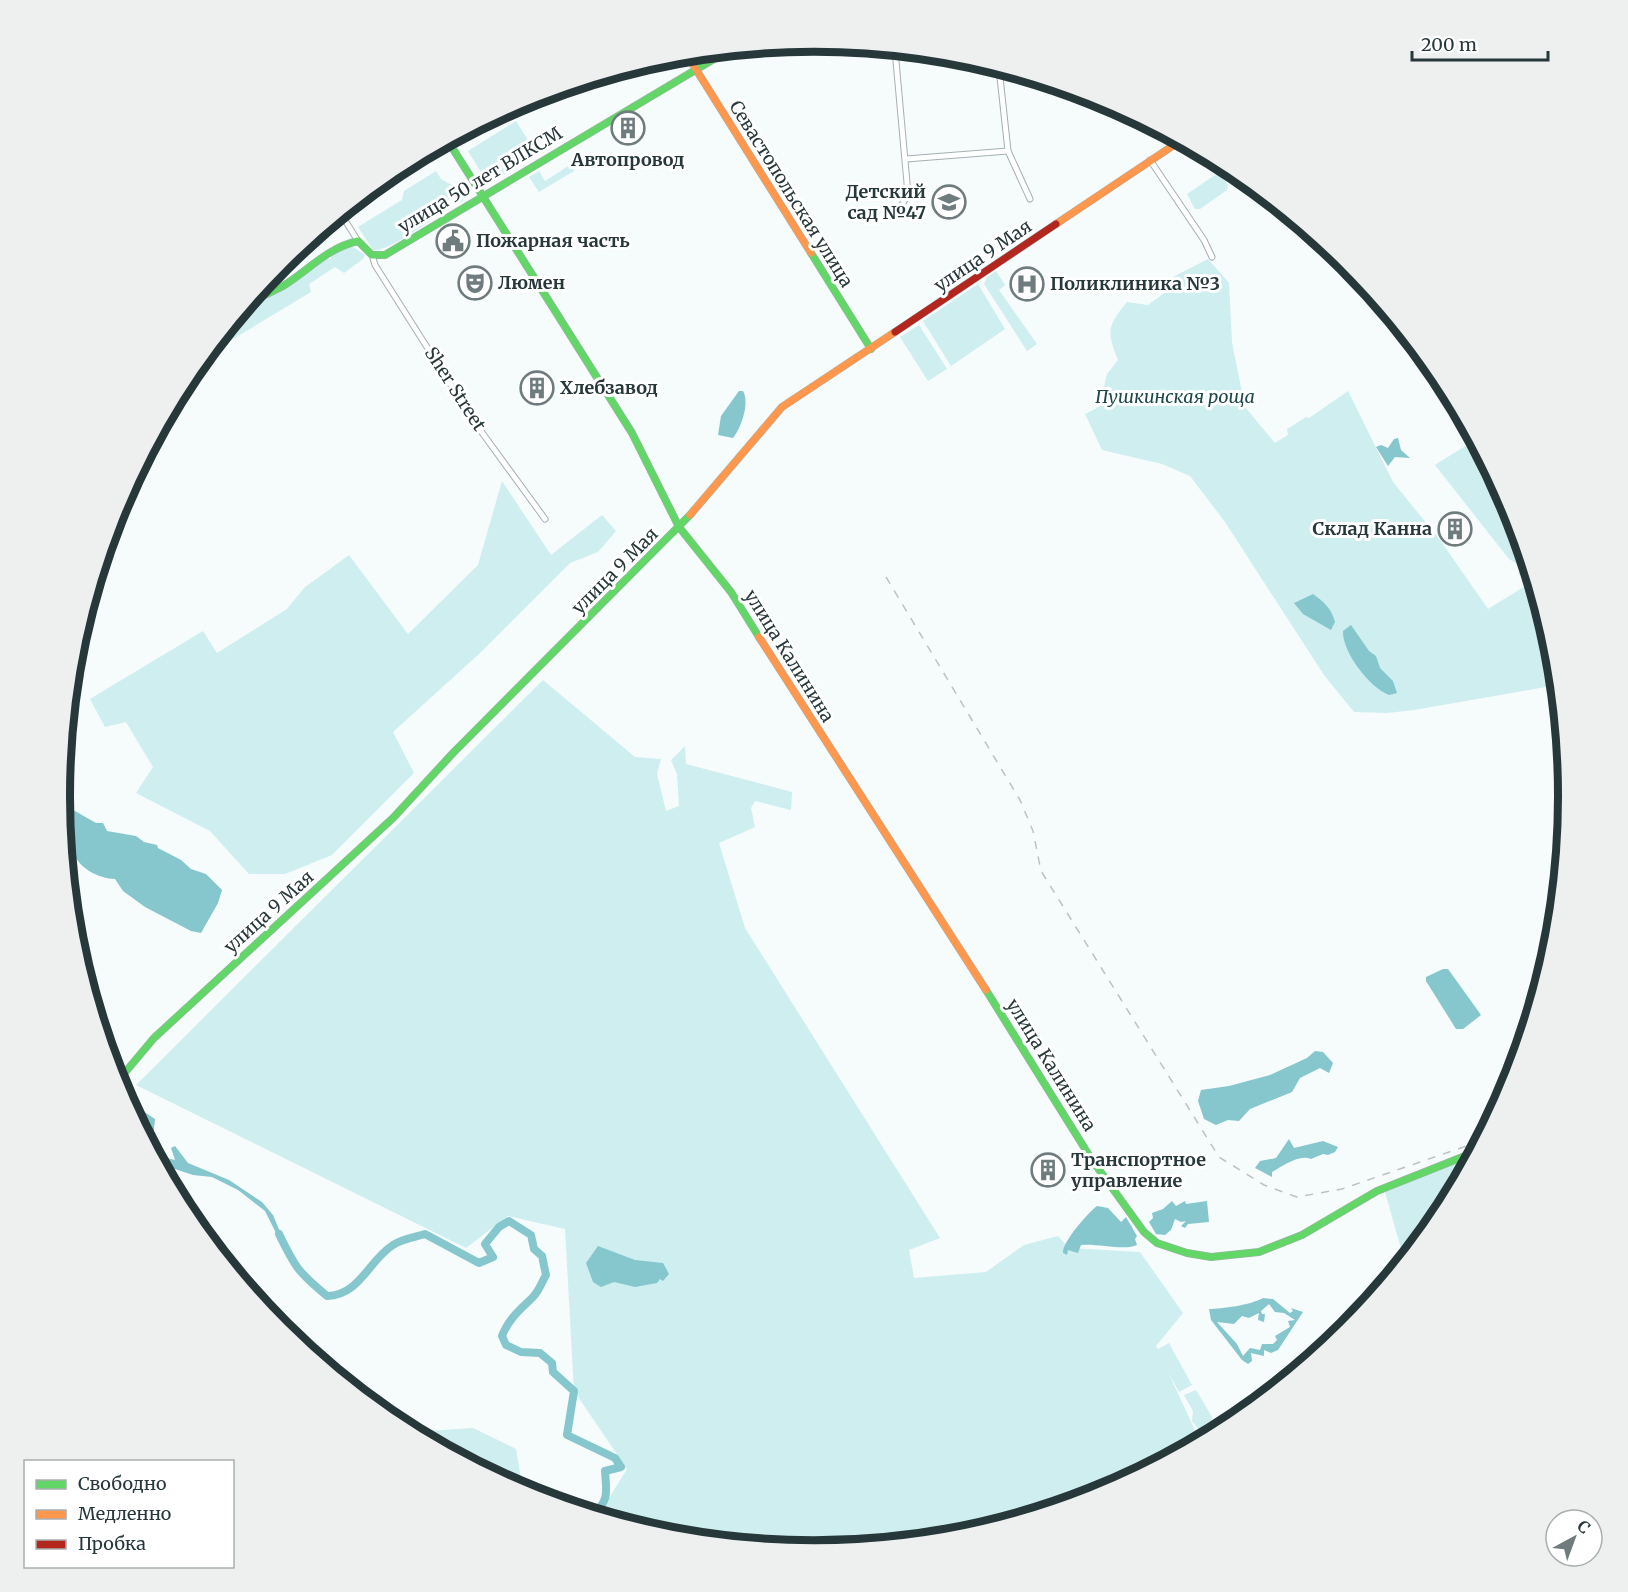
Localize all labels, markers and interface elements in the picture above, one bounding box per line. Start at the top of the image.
scale bar [1412,24,1548,62]
text: 200 m [1421,33,1477,56]
street label: Севастопольская улица [724,96,859,292]
building icon: Автопровод [610,110,646,146]
street label: улица 50 лет ВЛКСМ [393,121,566,238]
place label: Автопровод [570,148,685,171]
place label: Детский сад №47 [846,180,926,224]
school or university icon: Детский сад №47 [931,184,967,220]
street label: улица 9 Мая [929,214,1036,297]
public building icon: Пожарная часть [435,223,471,259]
place label: Пожарная часть [476,229,630,252]
theatre icon: Люмен [457,265,493,301]
hospital icon: Поликлиника №3 [1009,266,1045,302]
place label: Люмен [498,271,565,294]
place label: Поликлиника №3 [1050,272,1220,295]
street label: Sher Street [420,342,491,435]
building icon: Хлебзавод [519,370,555,406]
place label: Хлебзавод [560,376,658,399]
park label: Пушкинская роща [1095,385,1255,408]
building icon: Склад Канна [1437,511,1473,547]
place label: Склад Канна [1313,517,1432,540]
street label: улица 9 Мая [567,522,663,619]
street label: улица Калинина [739,585,840,727]
street label: улица 9 Мая [219,865,319,958]
street label: улица Калинина [1001,994,1102,1136]
place label: Транспортное управление [1071,1148,1206,1192]
building icon: Транспортное управление [1030,1152,1066,1188]
legend [24,1460,234,1568]
text: Свободно [78,1472,166,1495]
text: Медленно [78,1502,171,1525]
north arrow [1544,1508,1604,1568]
text: С [1573,1516,1594,1538]
text: Пробка [78,1532,146,1555]

